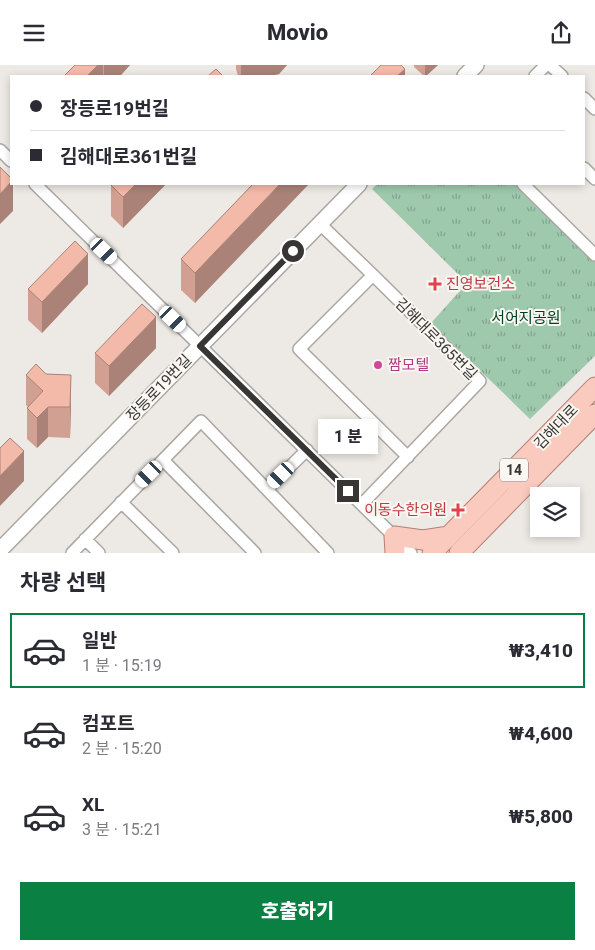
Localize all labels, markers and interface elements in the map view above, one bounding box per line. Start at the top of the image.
icon: menu [20,19,48,47]
icon: share [547,19,575,47]
text: Movio [267,20,328,45]
text: 장등로19번길 [60,97,169,120]
text: 김해대로361번길 [60,145,198,168]
car [87,235,120,267]
route start [282,240,304,262]
place label: 진영보건소 [446,275,515,293]
marker: 진영보건소 [428,277,442,291]
street label: 김해대로365번길 [391,294,481,384]
car [156,303,189,335]
park label: 서어지공원 [491,309,561,327]
street label: 장등로19번길 [123,351,195,425]
place label: 짬모텔 [388,356,429,374]
marker: 짬모텔 [372,359,384,371]
street label: 김해대로 [530,401,582,453]
callout: 1 분 [318,419,378,453]
text: 1 분 [334,427,362,446]
car [133,458,164,490]
car [264,459,297,491]
road number: 14 [500,459,528,481]
route end [337,480,359,502]
map controls [530,487,580,537]
button: layers [530,487,580,537]
place label: 이동수한의원 [364,501,447,519]
marker: 이동수한의원 [451,503,465,517]
text: 차량 선택 [20,570,106,595]
icon: car [22,628,67,673]
text: 일반 [82,629,117,652]
text: ₩3,410 [509,639,573,662]
text: 1 분 · 15:19 [82,656,162,675]
icon: car [22,711,67,756]
text: 컴포트 [82,712,134,735]
text: ₩4,600 [509,722,573,745]
text: 2 분 · 15:20 [82,739,162,758]
text: XL [82,793,104,816]
icon: car [22,794,67,839]
text: ₩5,800 [509,805,573,828]
text: 3 분 · 15:21 [82,820,162,839]
button: 호출하기 [20,882,575,940]

